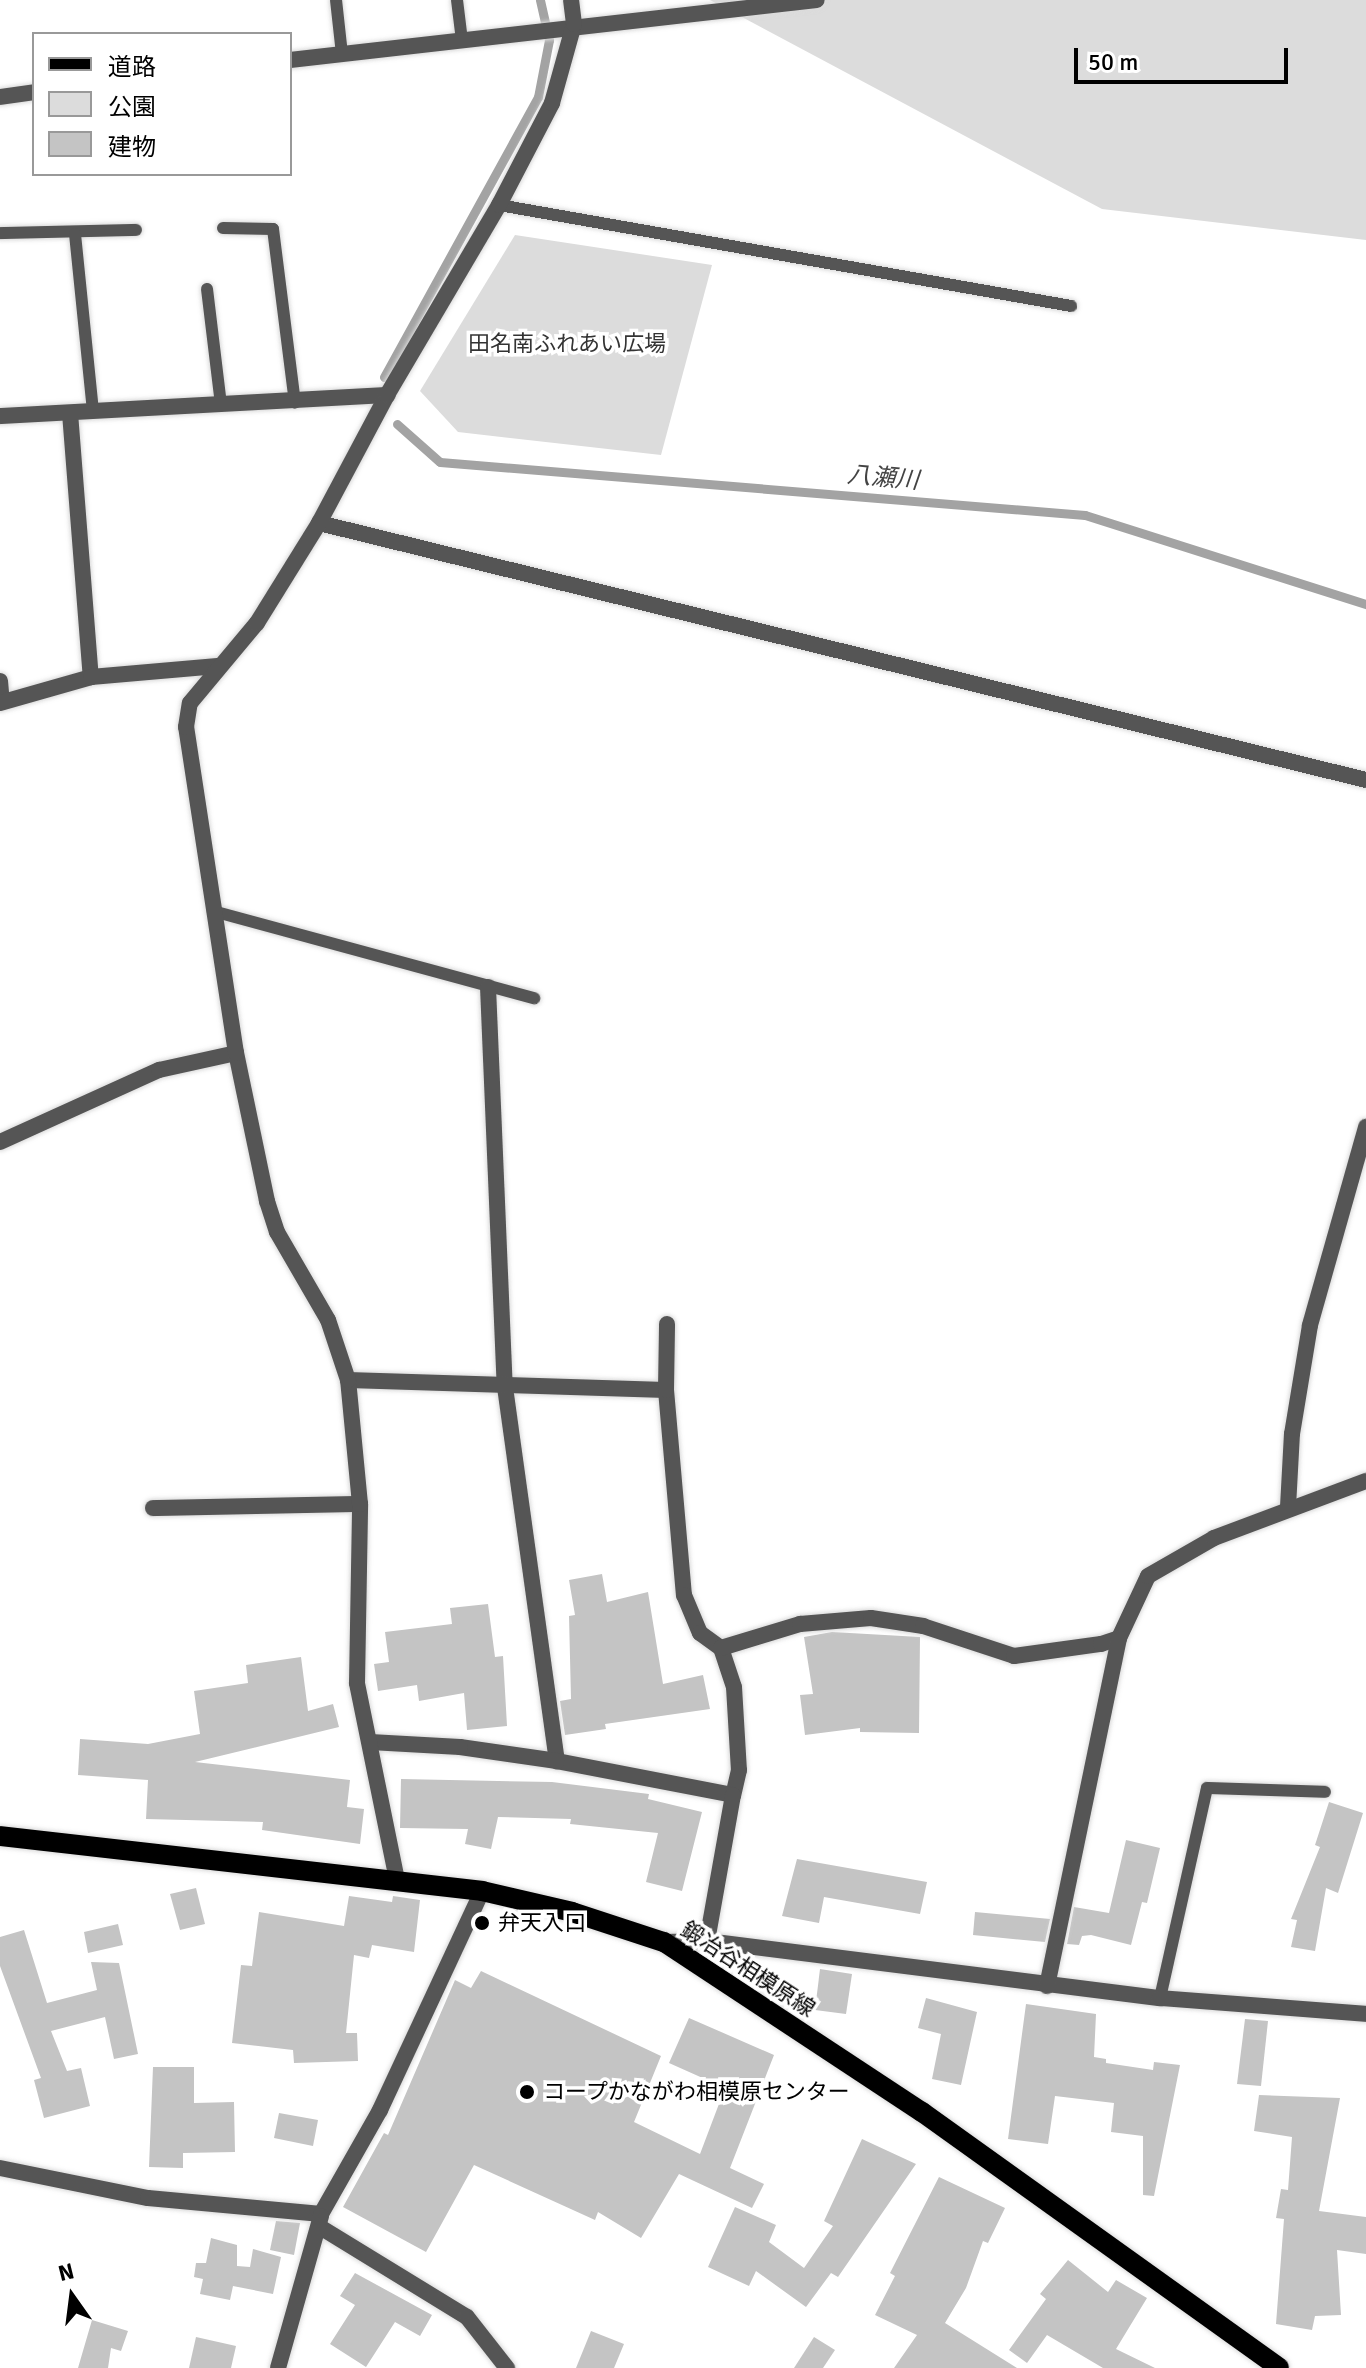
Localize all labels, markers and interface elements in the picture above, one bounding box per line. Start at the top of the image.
legend [32,32,292,176]
scale bar [1078,32,1292,82]
text: 50 m [1088,47,1138,77]
text: 道路 [108,52,156,82]
text: 公園 [108,92,156,122]
text: 建物 [108,132,156,162]
park label: 田名南ふれあい広場 [468,331,666,357]
water label: 八瀬川 [846,461,920,495]
place label: 弁天入口 [498,1910,586,1936]
marker: 弁天入口 [473,1914,491,1932]
street label: 鍛冶谷相模原線 [676,1916,820,2022]
place label: コープかながわ相模原センター [543,2079,851,2105]
marker: コープかながわ相模原センター [518,2083,536,2101]
north arrow [32,2256,112,2336]
text: N [55,2257,77,2287]

